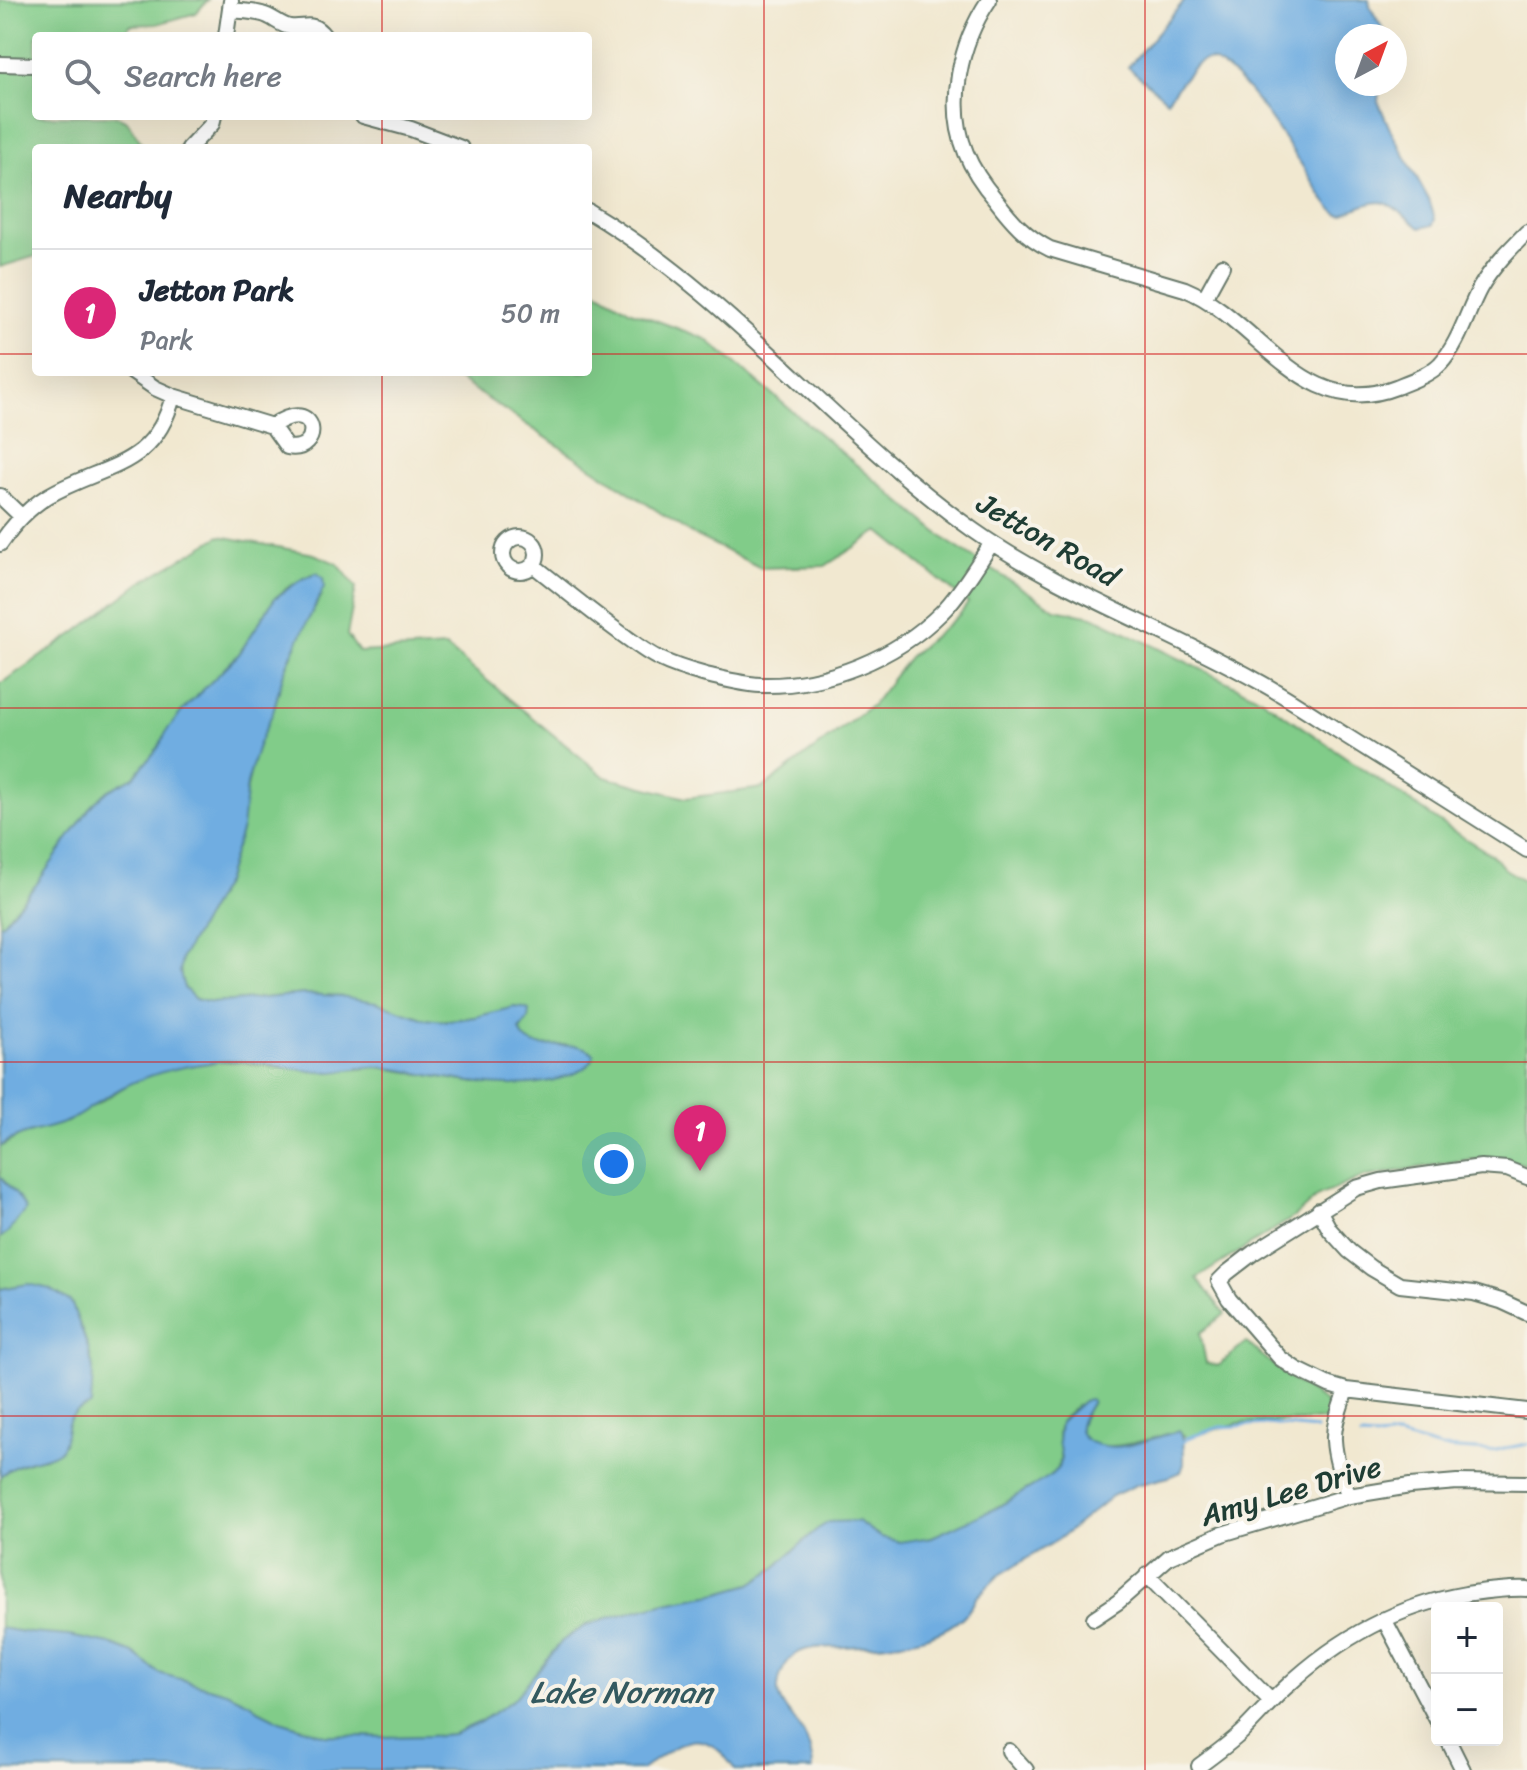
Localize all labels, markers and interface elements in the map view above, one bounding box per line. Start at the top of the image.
north arrow [1335,24,1407,96]
search box [32,32,592,120]
text: Search here [124,49,282,103]
icon: search [60,54,104,98]
text: Nearby [64,166,172,226]
text: Jetton Park [140,263,294,317]
text: 1 [84,290,96,336]
text: 50 m [501,290,560,336]
text: Park [140,317,193,363]
street label: Jetton Road [965,477,1132,604]
pin: 1 [674,1105,726,1171]
your location [594,1144,634,1184]
street label: Amy Lee Drive [1193,1439,1388,1543]
map controls [1431,1602,1503,1746]
button: + [1431,1602,1503,1674]
water label: Lake Norman [530,1664,716,1721]
button: − [1431,1674,1503,1746]

